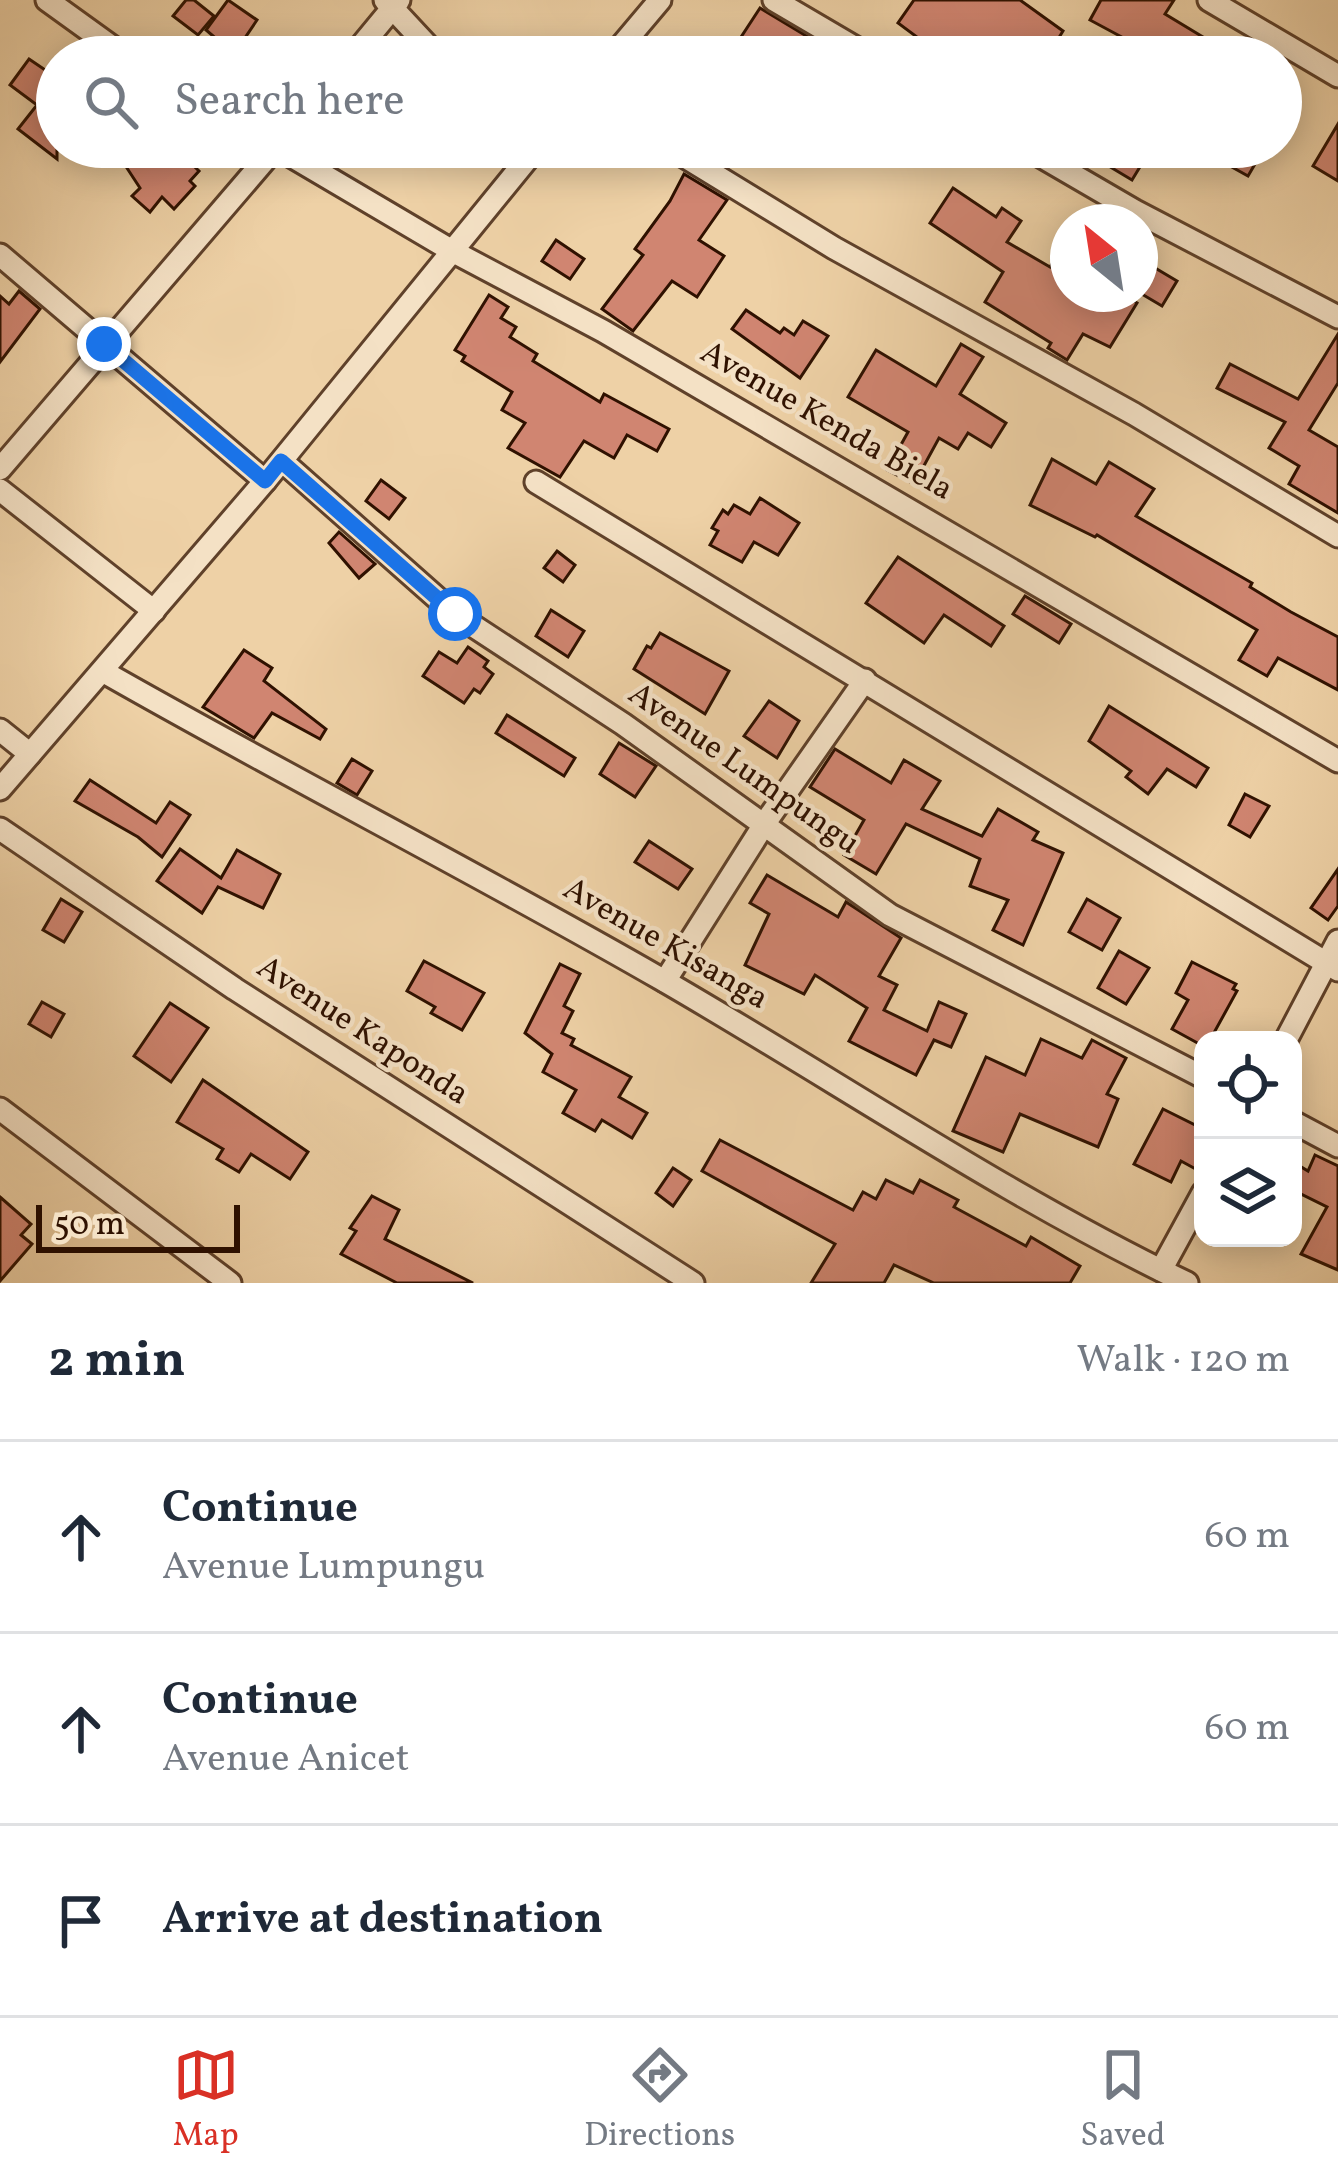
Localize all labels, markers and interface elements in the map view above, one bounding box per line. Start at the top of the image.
search box [36,36,1302,168]
icon: search [78,69,144,135]
text: Search here [174,71,405,134]
north arrow [1050,204,1158,312]
route end [77,317,131,371]
street label: Avenue Kenda Biela [691,331,961,513]
route start [428,587,482,641]
street label: Avenue Lumpungu [618,673,868,867]
street label: Avenue Kisanga [554,867,776,1023]
street label: Avenue Kaponda [247,946,477,1118]
map controls [1194,1031,1302,1247]
button: locate [1194,1031,1302,1139]
button: layers [1194,1139,1302,1247]
scale bar [36,1199,240,1252]
text: 50 m [54,1203,125,1249]
text: 2 min [48,1326,186,1397]
text: Walk · 120 m [1077,1334,1290,1388]
text: Continue [162,1478,358,1541]
icon: ahead [48,1504,114,1570]
text: 60 m [1205,1510,1290,1564]
text: Avenue Lumpungu [162,1541,485,1595]
text: Continue [162,1670,358,1733]
icon: ahead [48,1696,114,1762]
text: 60 m [1205,1702,1290,1756]
text: Avenue Anicet [162,1733,409,1787]
icon: arrive [48,1888,114,1954]
text: Arrive at destination [162,1889,603,1952]
tab: Map [173,2042,239,2160]
tab: Directions [584,2042,735,2160]
tab: Saved [1080,2042,1165,2160]

